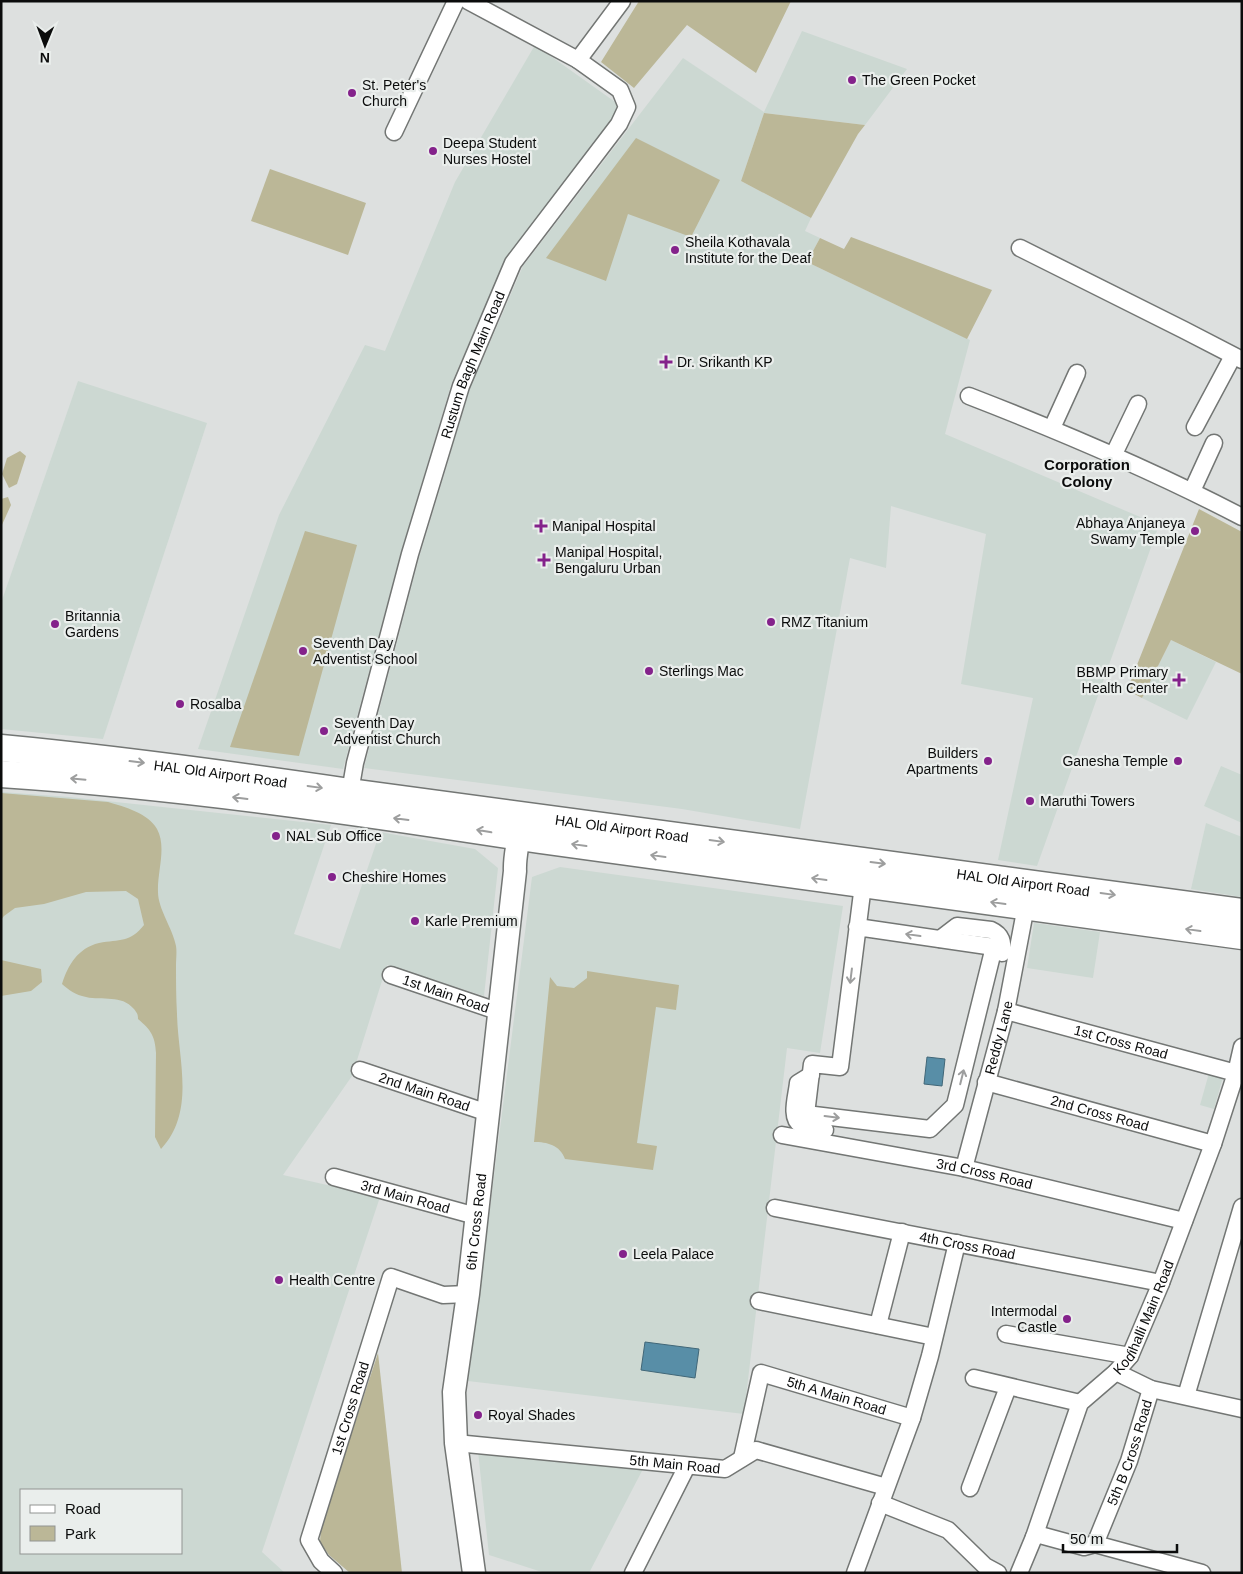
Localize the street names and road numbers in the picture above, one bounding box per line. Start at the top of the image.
street label: Rustum Bagh Main Road [438,289,508,440]
street label: HAL Old Airport Road [153,757,288,791]
street label: HAL Old Airport Road [554,812,689,845]
street label: HAL Old Airport Road [956,866,1091,899]
street label: 1st Main Road [401,972,491,1016]
street label: Reddy Lane [981,999,1016,1076]
street label: 1st Cross Road [1072,1022,1170,1062]
street label: 2nd Main Road [377,1069,472,1114]
street label: 2nd Cross Road [1049,1092,1151,1134]
street label: 3rd Cross Road [935,1155,1034,1192]
street label: 6th Cross Road [463,1172,489,1271]
street label: 3rd Main Road [359,1177,452,1216]
street label: 4th Cross Road [918,1228,1017,1263]
street label: Kodihalli Main Road [1110,1258,1177,1378]
street label: 1st Cross Road [328,1360,372,1457]
street label: 5th A Main Road [785,1373,888,1418]
street label: 5th B Cross Road [1104,1398,1155,1508]
street label: 5th Main Road [629,1452,721,1477]

